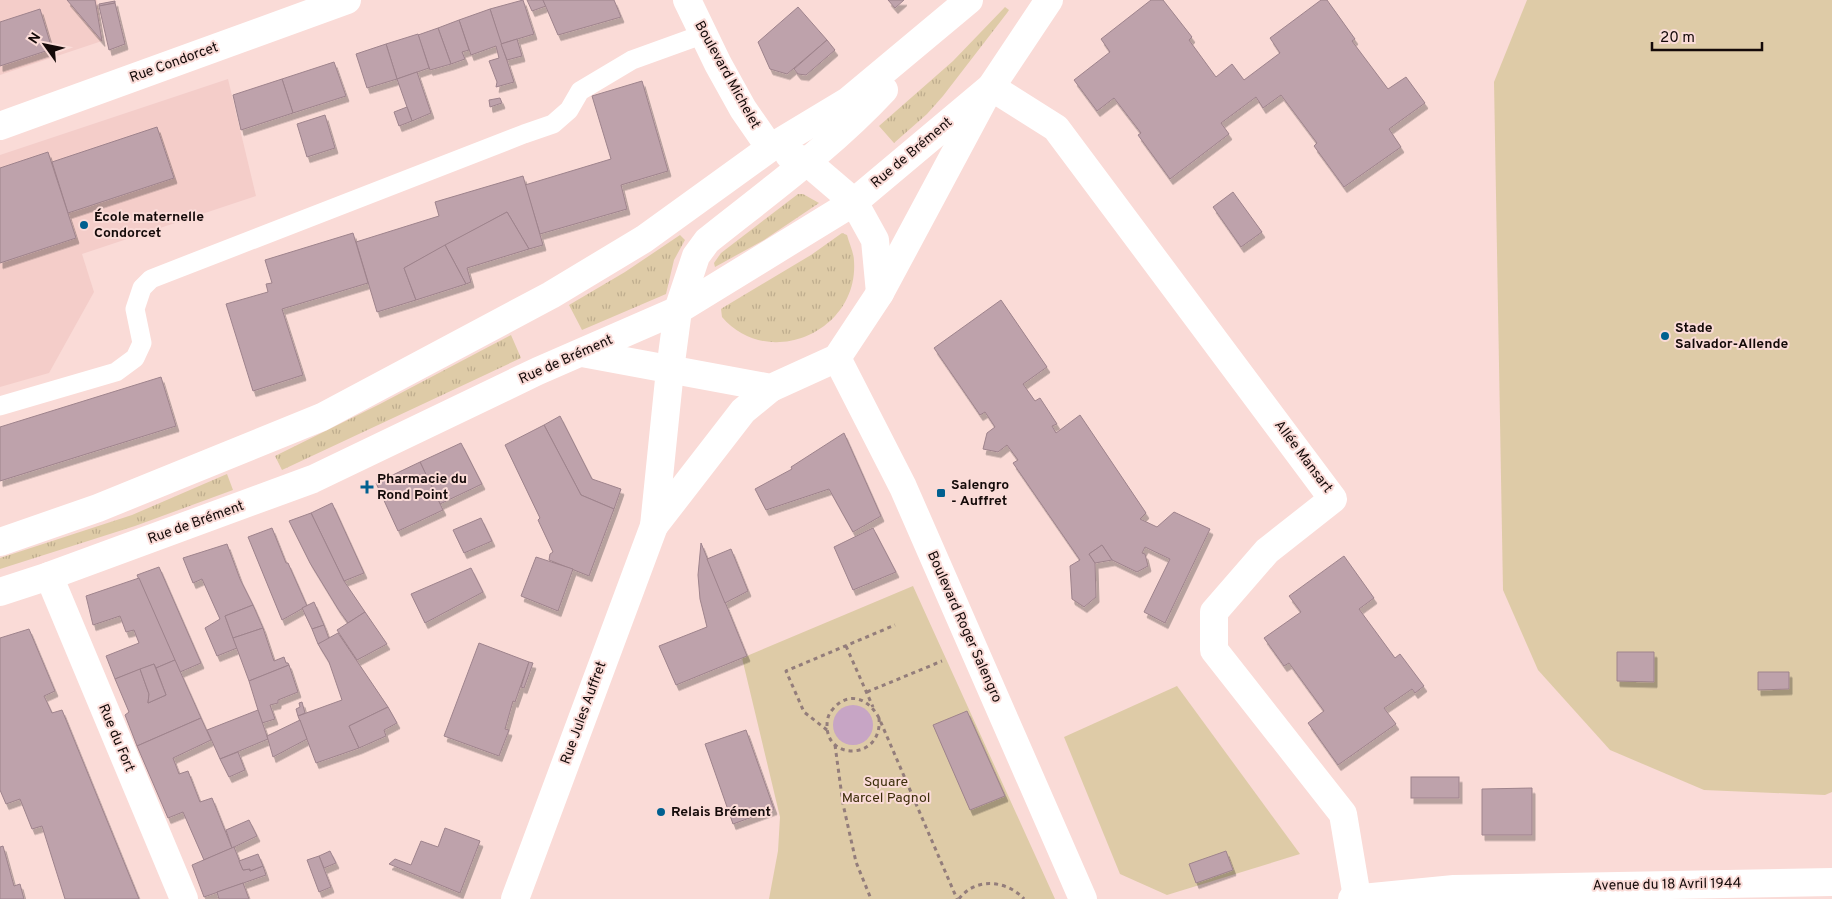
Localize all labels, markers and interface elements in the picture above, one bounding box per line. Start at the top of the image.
street label: Boulevard Michelet [690,18,764,132]
north arrow [20,20,70,70]
scale bar [1652,20,1762,52]
text: 20 m [1660,29,1695,48]
text: N [25,30,45,48]
street label: Rue Condorcet [127,39,221,87]
street label: Rue de Brément [868,114,956,192]
place label: École maternelle Condorcet [94,208,204,242]
marker: École maternelle Condorcet [78,219,90,231]
place label: Stade Salvador-Allende [1675,320,1789,353]
marker: Stade Salvador-Allende [1659,330,1671,342]
street label: Rue de Brément [516,332,616,388]
street label: Allée Mansart [1270,417,1336,497]
place label: Pharmacie du Rond Point [377,471,467,504]
place label: Salengro - Auffret [951,477,1009,510]
marker: Pharmacie du Rond Point [361,481,373,493]
marker: Salengro - Auffret [935,487,947,499]
street label: Rue de Brément [146,498,246,548]
street label: Boulevard Roger Salengro [923,549,1005,705]
street label: Rue Jules Auffret [558,659,610,767]
street label: Rue du Fort [94,701,138,775]
park label: Square Marcel Pagnol [842,774,930,807]
place label: Relais Brément [671,804,771,821]
marker: Relais Brément [655,806,667,818]
street label: Avenue du 18 Avril 1944 [1593,875,1741,895]

